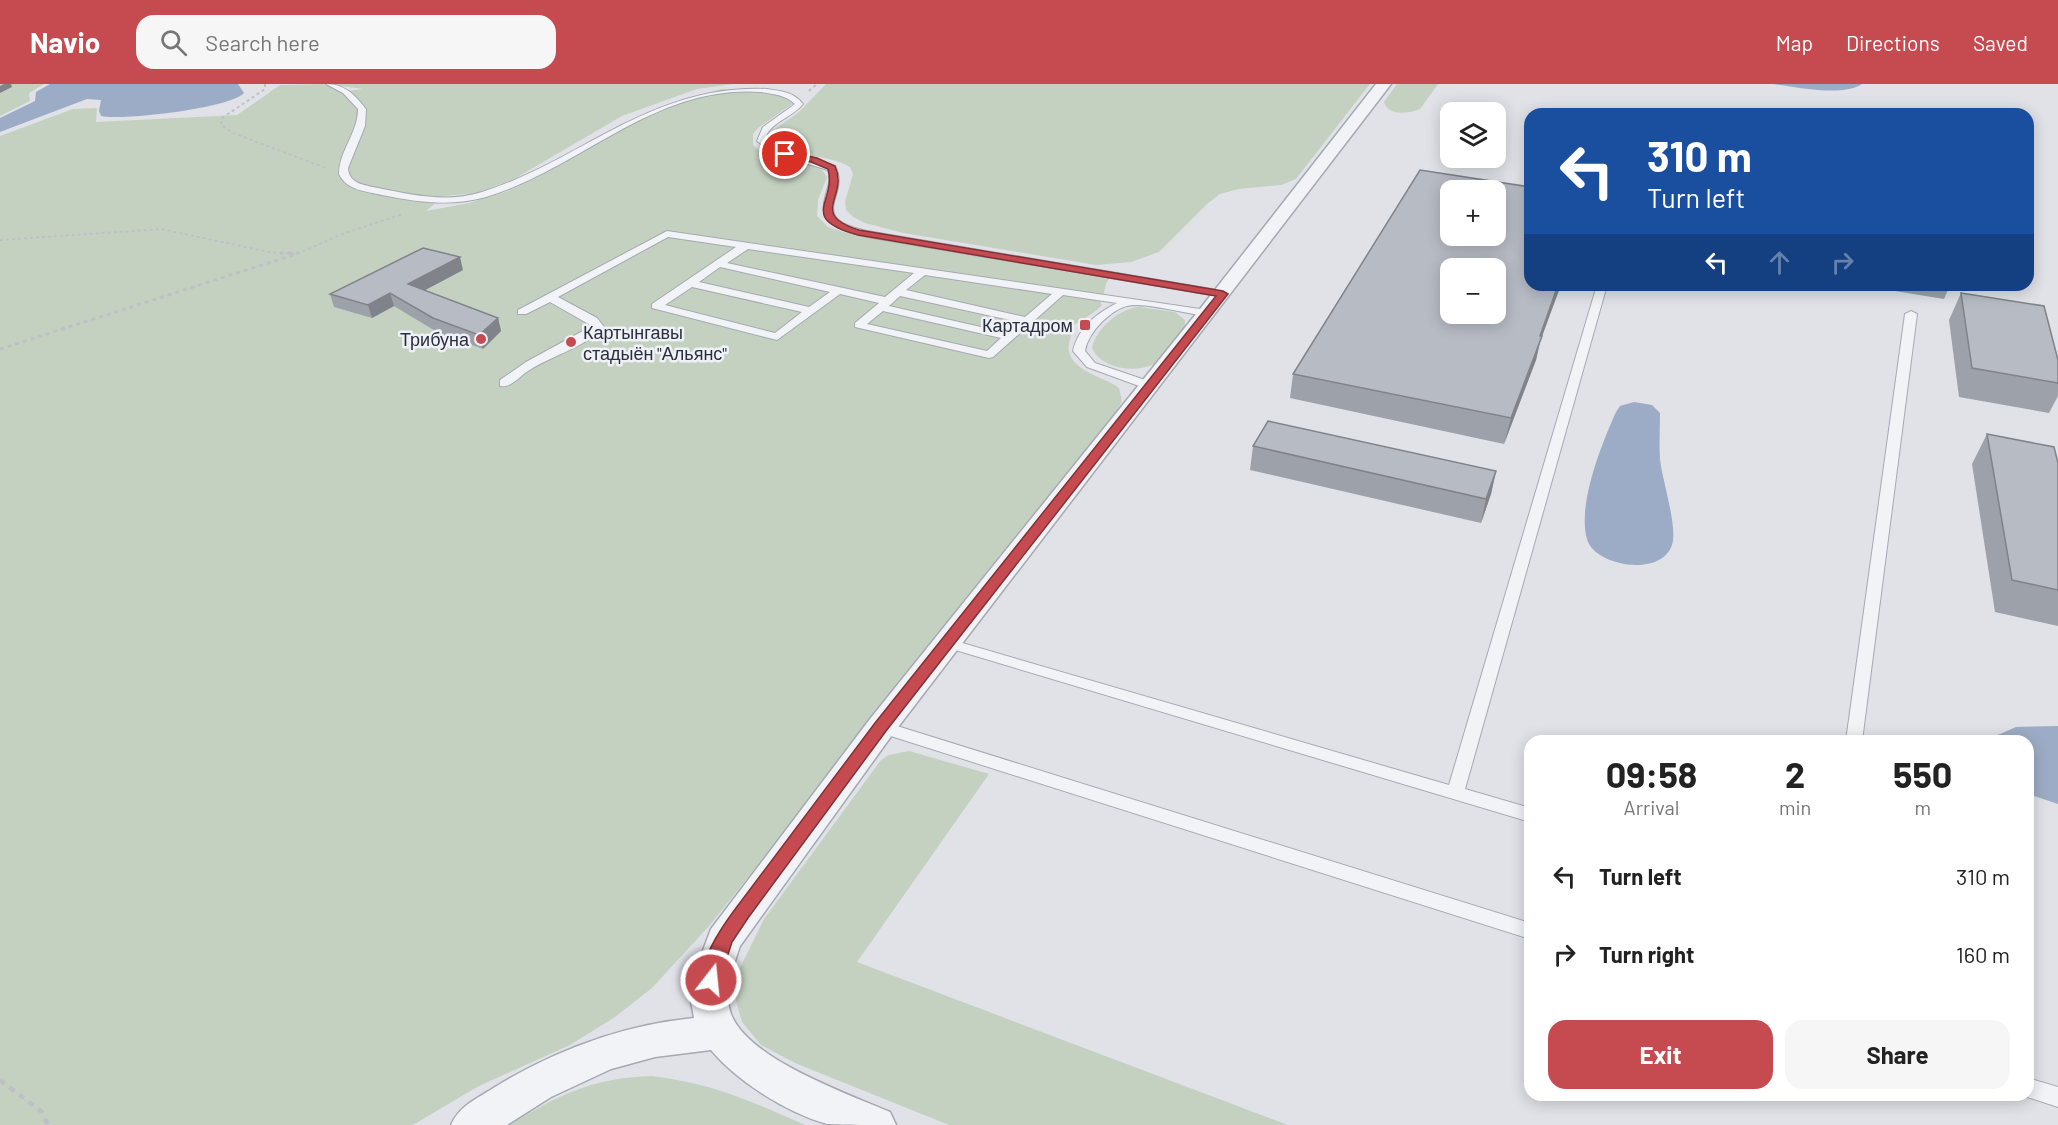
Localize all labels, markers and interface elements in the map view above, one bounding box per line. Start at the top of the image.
search box [136,15,556,69]
text: Navio [30,25,100,59]
icon: search [157,26,190,59]
text: Search here [205,29,320,55]
text: Map [1776,30,1813,55]
text: Directions [1846,30,1940,55]
text: Saved [1973,30,2028,55]
map controls [1440,102,1506,324]
button: layers [1440,102,1506,168]
pin [759,128,810,179]
text: 310 m [1647,130,1752,180]
icon: left [1548,132,1626,210]
icon: arrive [768,137,801,170]
button: + [1440,180,1506,246]
text: Turn left [1647,181,1745,213]
icon: left [1700,246,1733,279]
icon: ahead [1763,246,1796,279]
icon: right [1826,246,1859,279]
button: − [1440,258,1506,324]
place label: Картадром [982,314,1073,336]
marker: Картадром [1078,318,1092,332]
place label: Картынгавы стадыён "Альянс" [583,321,727,364]
place label: Трибуна [400,328,470,350]
marker: Трибуна [474,332,488,346]
marker: Картынгавы стадыён "Альянс" [564,335,578,349]
text: 09:58 [1606,752,1697,795]
text: 2 [1785,752,1805,795]
text: 550 [1893,752,1952,795]
text: Arrival [1624,795,1679,819]
text: min [1779,795,1811,819]
text: m [1914,795,1931,819]
icon: left [1548,860,1581,893]
text: Turn left [1599,863,1682,889]
text: 310 m [1956,863,2010,889]
icon: right [1548,938,1581,971]
text: Turn right [1599,941,1694,967]
text: 160 m [1956,941,2010,967]
position arrow [679,948,743,1012]
button: Exit [1548,1020,1773,1089]
button: Share [1785,1020,2010,1089]

